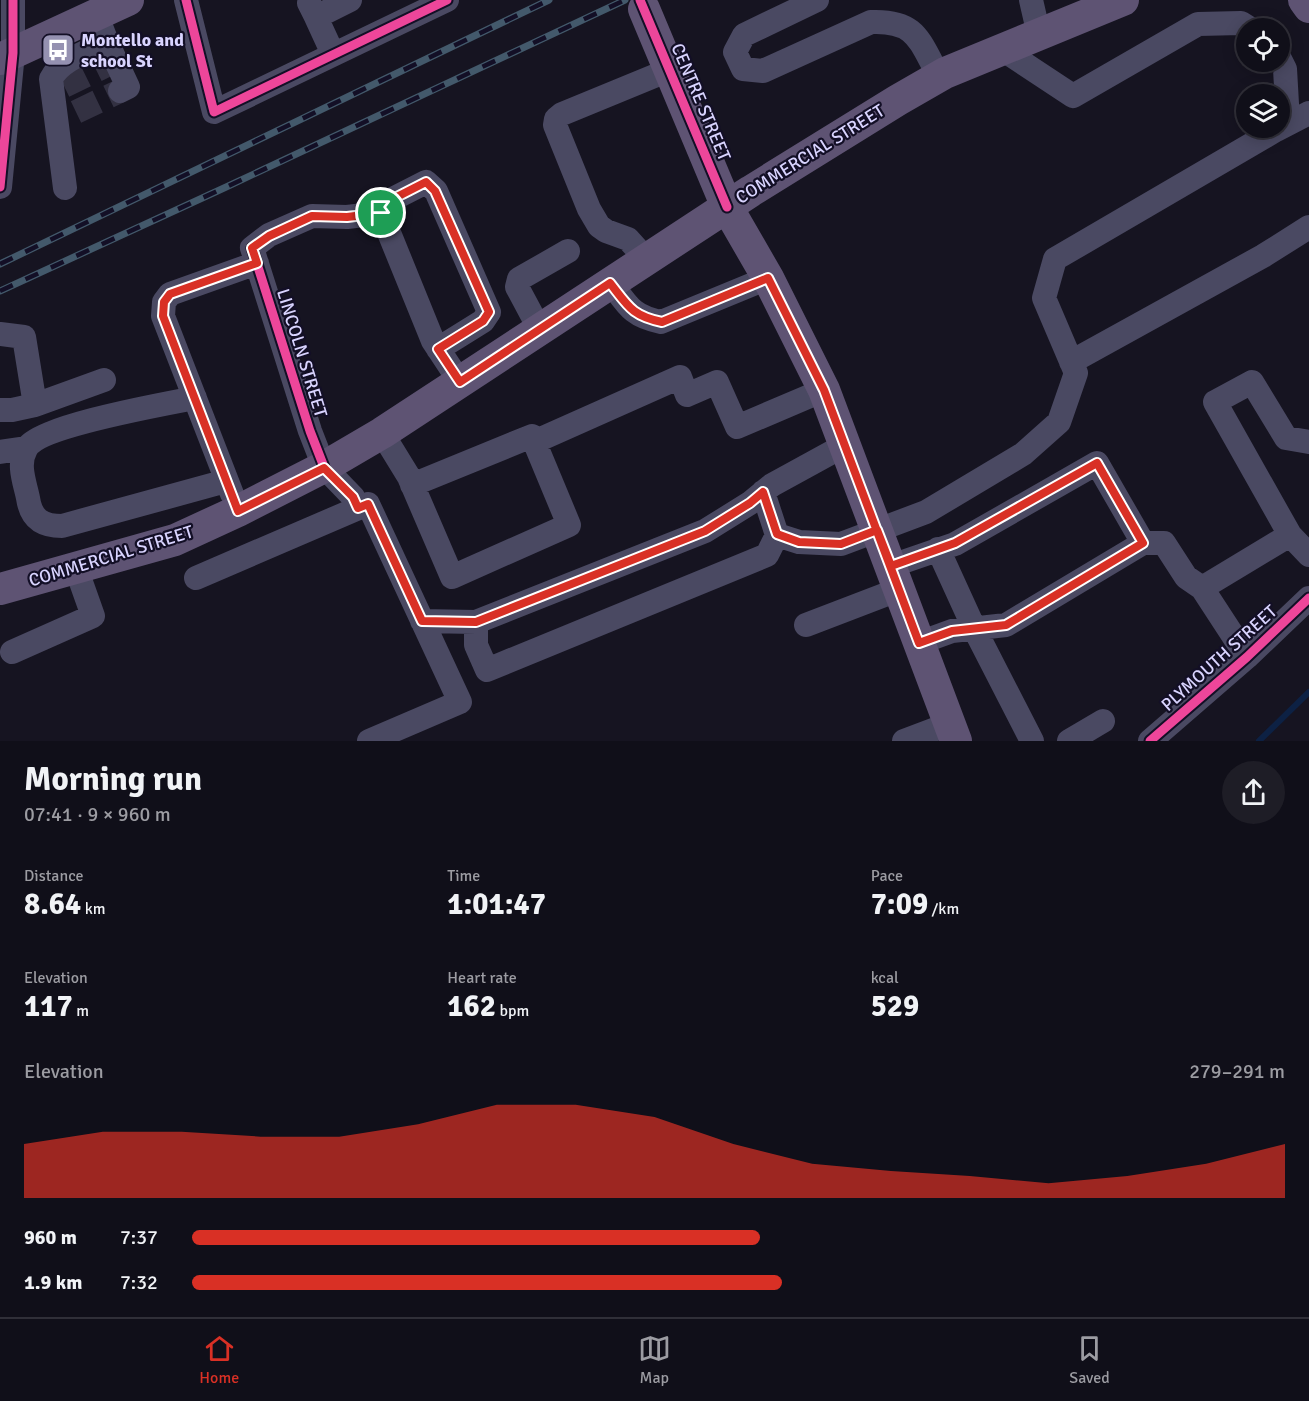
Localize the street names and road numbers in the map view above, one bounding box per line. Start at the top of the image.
street label: CENTRE STREET [666,40,736,164]
street label: COMMERCIAL STREET [732,99,889,209]
street label: LINCOLN STREET [272,286,332,420]
street label: COMMERCIAL STREET [26,520,196,592]
street label: PLYMOUTH STREET [1157,600,1282,716]

